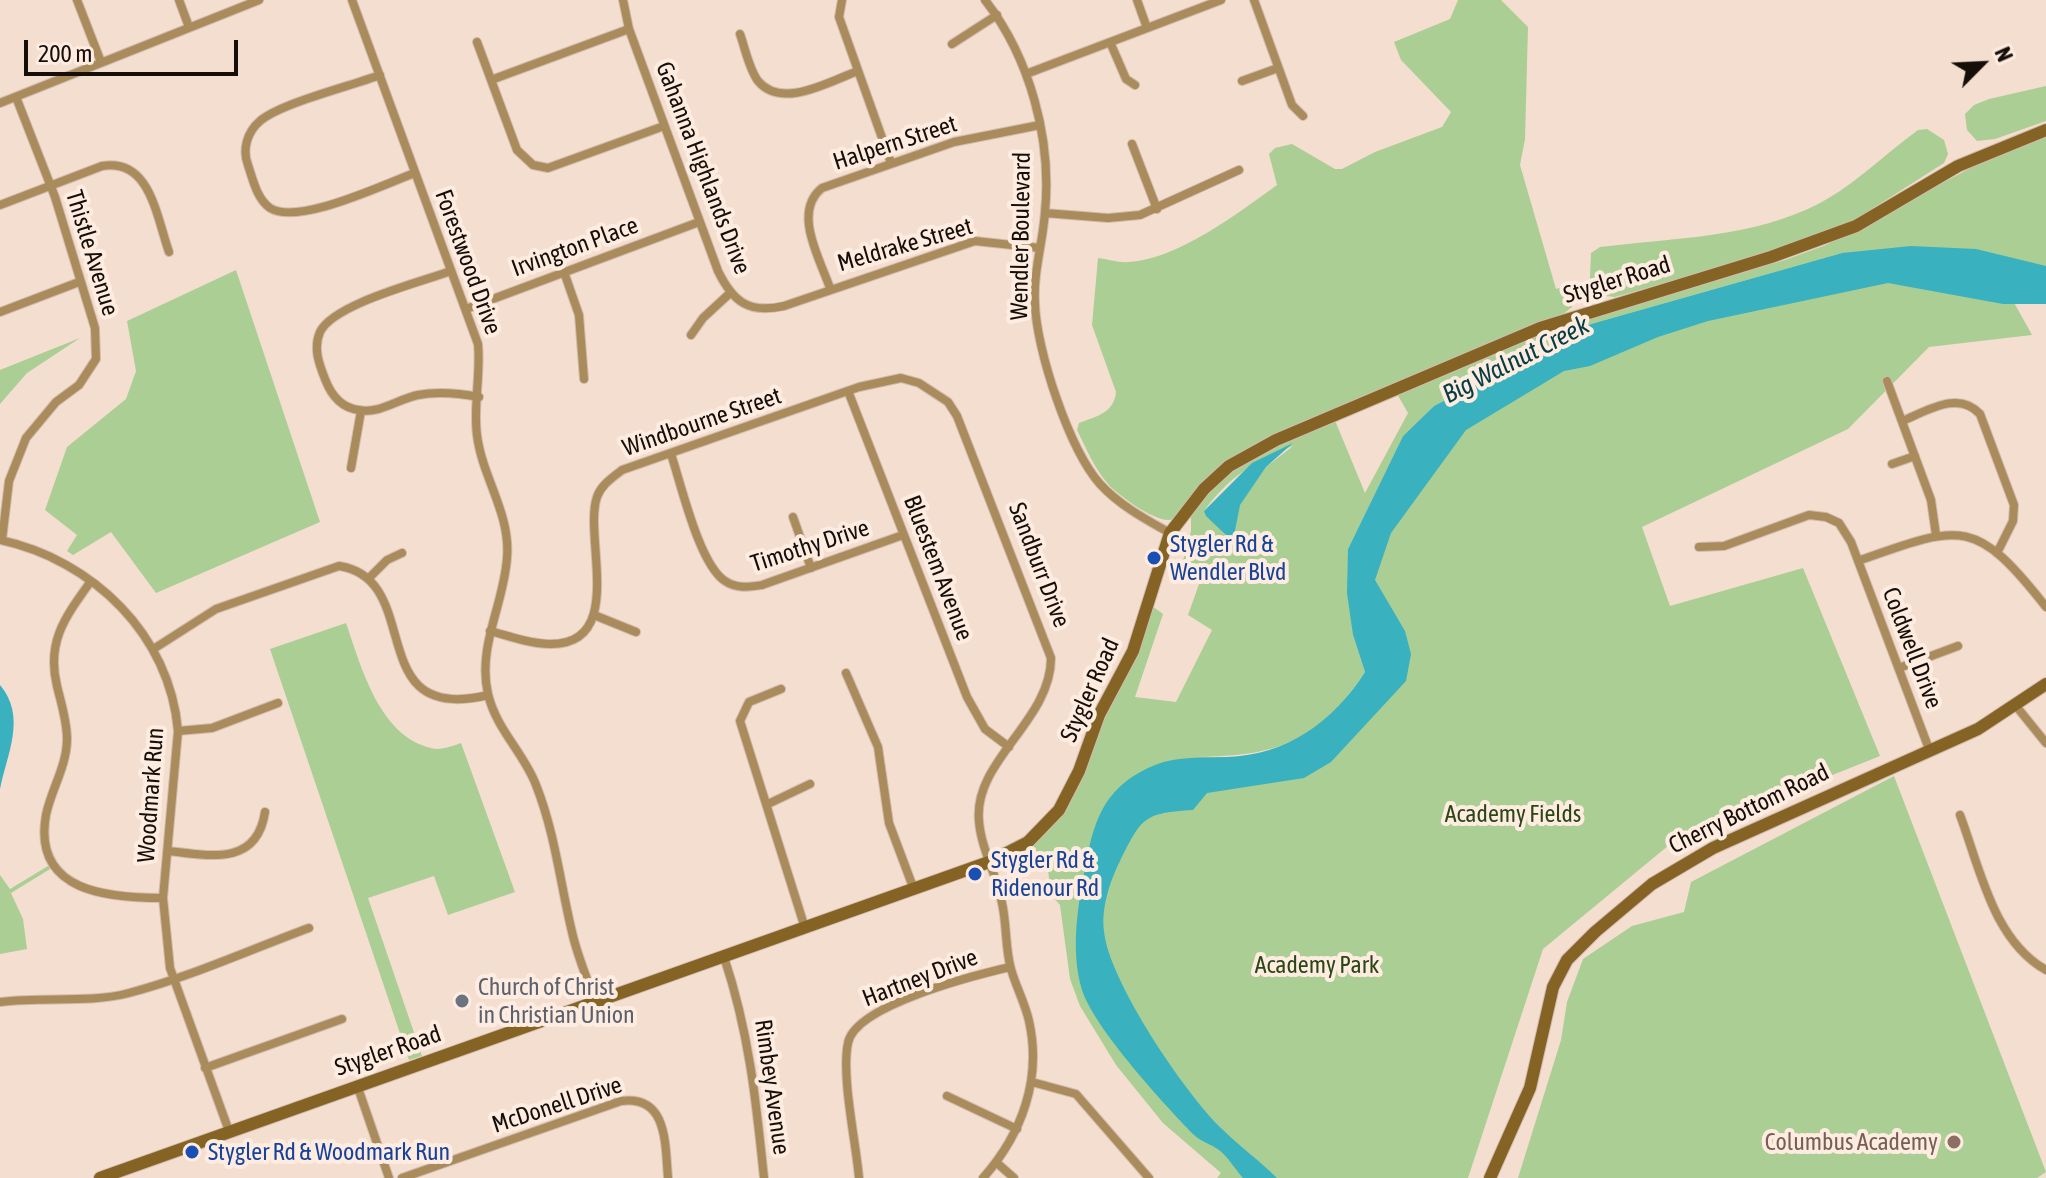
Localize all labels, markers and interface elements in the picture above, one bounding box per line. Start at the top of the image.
scale bar [28,24,242,74]
north arrow [1942,24,2022,104]
text: 200 m [38,40,92,67]
text: N [1989,43,2018,65]
street label: Gahanna Highlands Drive [649,58,757,278]
street label: Halpern Street [829,109,961,177]
street label: Wendler Boulevard [1005,152,1037,320]
street label: Forestwood Drive [429,186,507,338]
street label: Thistle Avenue [59,187,125,319]
street label: Irvington Place [508,211,642,283]
street label: Meldrake Street [834,212,976,278]
street label: Stygler Road [1560,250,1674,310]
water label: Big Walnut Creek [1437,310,1595,410]
street label: Windbourne Street [619,381,785,463]
street label: Bluestem Avenue [897,491,979,645]
street label: Sandburr Drive [1002,499,1076,631]
street label: Timothy Drive [747,513,873,579]
place label: Stygler Rd & Wendler Blvd [1170,530,1286,586]
marker: Stygler Rd & Wendler Blvd [1145,549,1163,567]
street label: Coldwell Drive [1876,583,1948,713]
street label: Stygler Road [1054,634,1126,746]
street label: Woodmark Run [132,727,170,863]
street label: Cherry Bottom Road [1664,758,1834,860]
park label: Academy Fields [1445,800,1581,828]
place label: Stygler Rd & Ridenour Rd [991,846,1099,902]
marker: Stygler Rd & Ridenour Rd [966,865,984,883]
street label: Hartney Drive [858,943,982,1013]
park label: Academy Park [1255,951,1379,979]
place label: Church of Christ in Christian Union [478,973,635,1029]
marker: Church of Christ in Christian Union [453,992,471,1010]
street label: Rimbey Avenue [748,1017,796,1157]
street label: Stygler Road [331,1019,445,1083]
street label: McDonell Drive [488,1070,626,1140]
place label: Columbus Academy [1765,1128,1938,1156]
marker: Columbus Academy [1945,1133,1963,1151]
place label: Stygler Rd & Woodmark Run [208,1138,450,1166]
marker: Stygler Rd & Woodmark Run [183,1143,201,1161]

